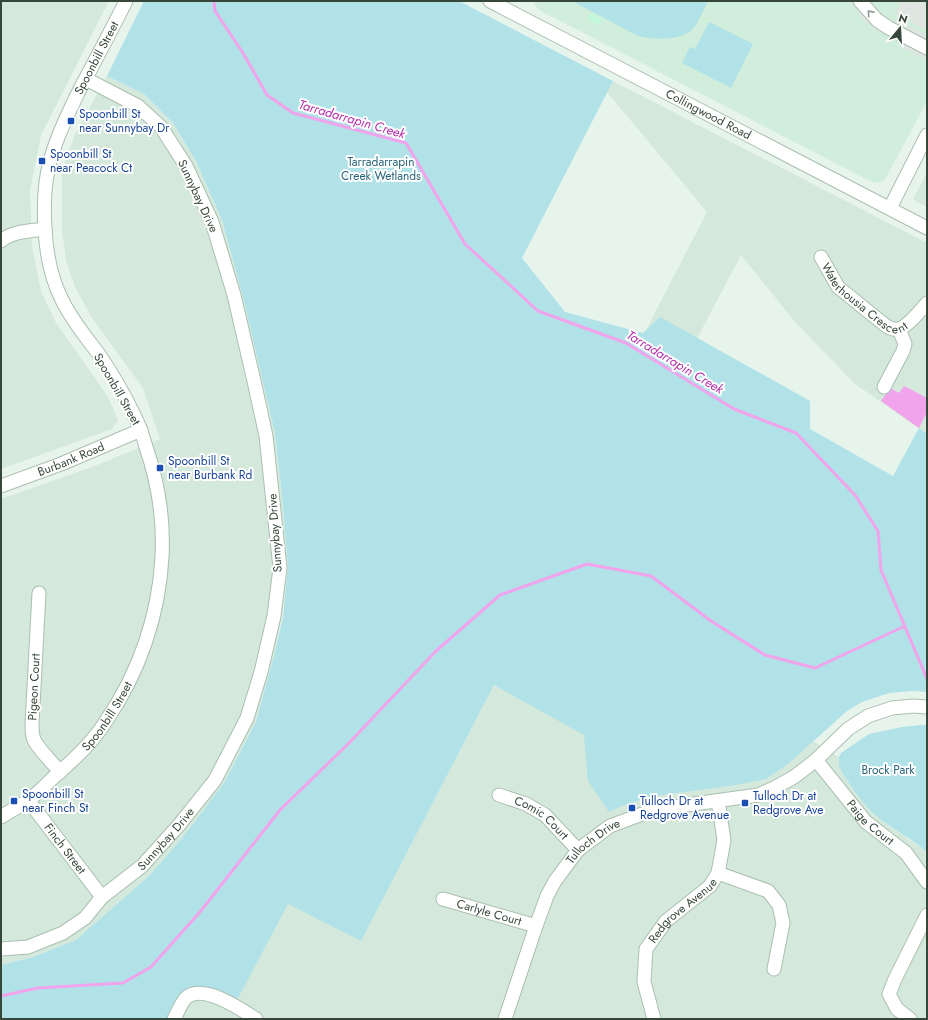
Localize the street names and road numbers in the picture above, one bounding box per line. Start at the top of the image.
street label: Spoonbill Street [70,18,123,98]
street label: Collingwood Road [662,85,754,144]
street label: Sunnybay Drive [173,156,223,236]
street label: Waterhousia Crescent [817,259,912,338]
street label: Spoonbill Street [89,350,145,428]
street label: Burbank Road [35,438,107,481]
street label: Sunnybay Drive [263,493,287,573]
street label: Pigeon Court [23,653,45,721]
street label: Spoonbill Street [77,678,137,755]
street label: Comic Court [512,792,573,844]
street label: Paige Court [842,796,898,850]
street label: Sunnybay Drive [134,804,199,875]
street label: Tulloch Drive [562,814,623,868]
street label: Finch Street [40,819,90,878]
street label: Redgrove Avenue [644,875,722,947]
street label: Carlyle Court [454,894,524,930]

